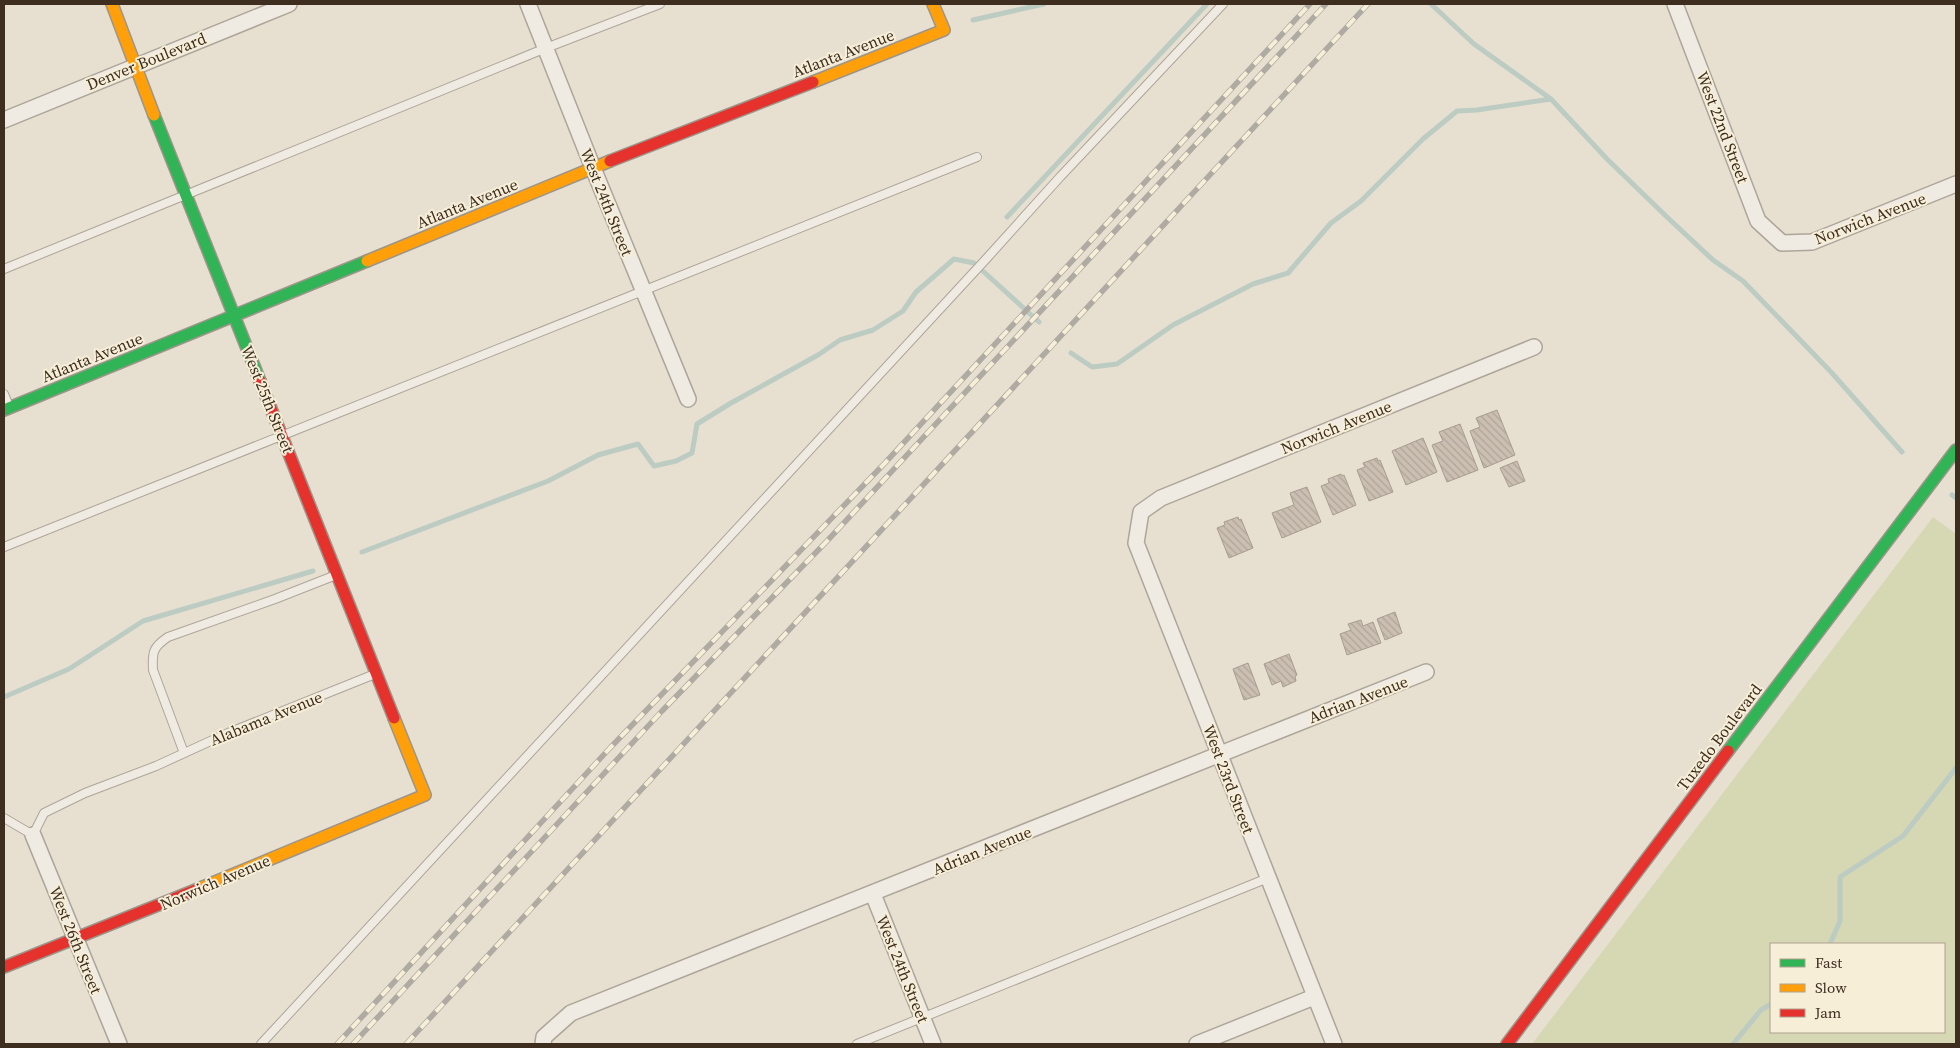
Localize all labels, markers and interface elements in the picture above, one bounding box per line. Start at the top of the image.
street label: Atlanta Avenue [789,23,897,83]
street label: Denver Boulevard [83,27,209,95]
street label: West 22nd Street [1692,68,1755,187]
street label: West 24th Street [575,145,639,260]
street label: Atlanta Avenue [413,173,521,233]
street label: Norwich Avenue [1811,187,1929,249]
street label: Atlanta Avenue [38,327,146,387]
street label: West 25th Street [236,342,300,457]
street label: Norwich Avenue [1277,395,1395,459]
street label: Adrian Avenue [1305,670,1411,728]
street label: Tuxedo Boulevard [1671,679,1767,795]
street label: Alabama Avenue [206,685,326,751]
street label: West 23rd Street [1198,721,1260,837]
street label: Adrian Avenue [929,820,1035,880]
street label: Norwich Avenue [156,849,274,915]
street label: West 26th Street [44,883,108,998]
street label: West 24th Street [871,912,935,1027]
legend [1770,943,1945,1033]
text: Fast [1815,952,1842,973]
text: Slow [1815,977,1847,998]
text: Jam [1814,1002,1842,1023]

